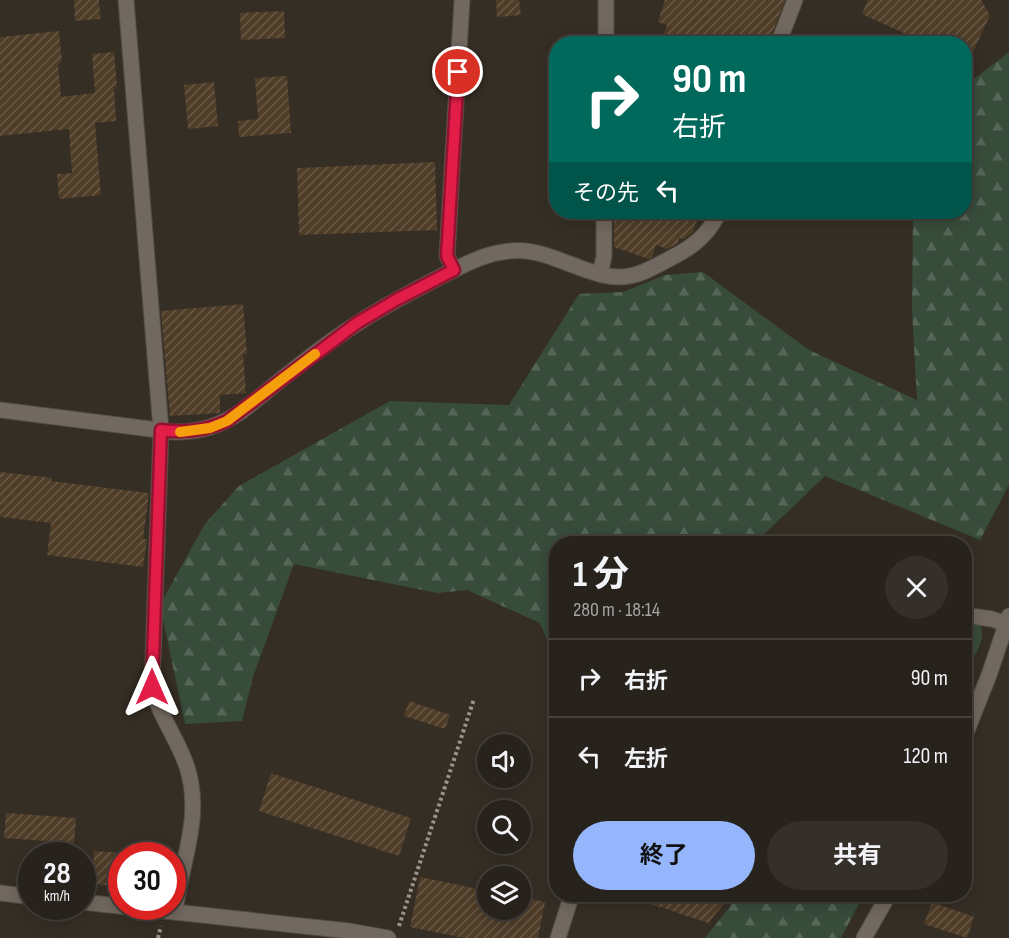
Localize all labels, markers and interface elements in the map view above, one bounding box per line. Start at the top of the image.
pin [432,46,483,97]
text: 90 m [672,54,746,105]
icon: arrive [441,55,474,88]
icon: right [573,60,651,138]
text: 右折 [672,112,726,144]
icon: left [651,174,684,207]
text: その先 [573,180,639,207]
text: 1 分 [573,554,629,597]
button: close [885,556,948,619]
text: 280 m · 18:14 [573,598,660,622]
position arrow [120,655,184,719]
icon: right [573,662,606,695]
text: 90 m [911,665,948,692]
text: 右折 [624,668,668,695]
map controls [477,734,531,920]
button: sound [477,734,531,788]
icon: left [573,740,606,773]
text: 120 m [904,743,948,770]
text: 左折 [624,746,668,773]
button: search [477,800,531,854]
button: 終了 [573,821,755,890]
button: 共有 [767,821,948,890]
speed limit sign: 30 [108,842,186,920]
text: 28 [43,856,71,892]
button: layers [477,866,531,920]
text: km/h [44,887,70,906]

